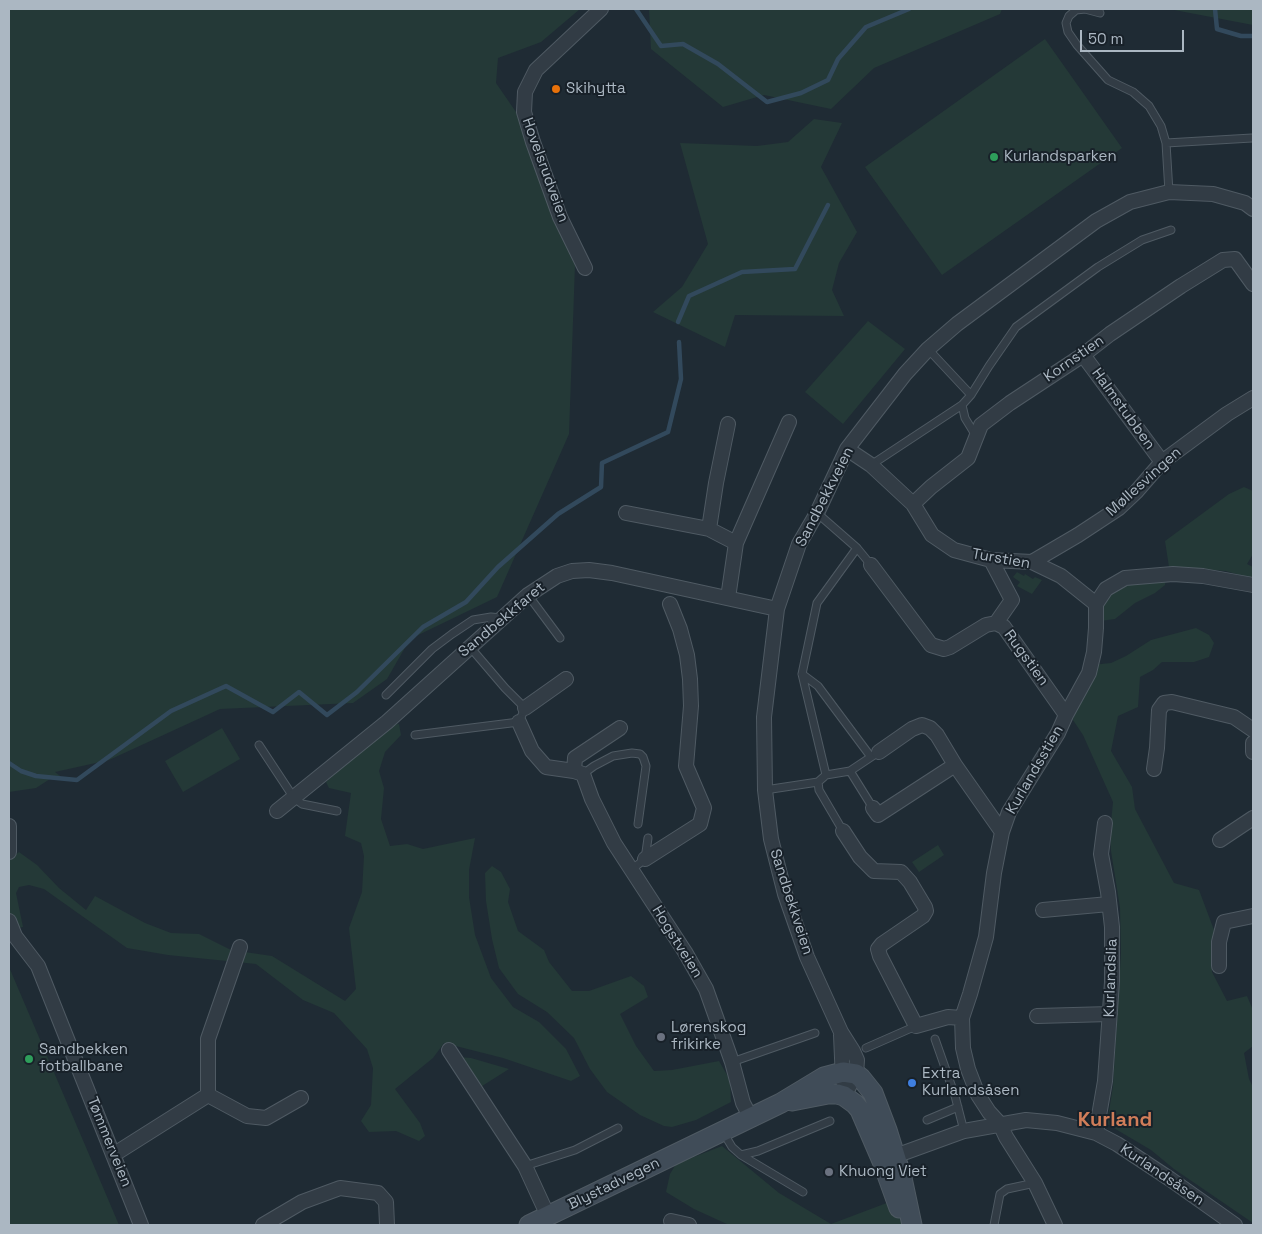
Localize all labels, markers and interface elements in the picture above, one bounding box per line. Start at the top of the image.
scale bar [1082,20,1186,52]
text: 50 m [1088,29,1123,48]
place label: Skihytta [566,80,626,98]
marker: Skihytta [550,83,562,95]
street label: Hovelsrudveien [518,115,572,225]
place label: Kurlandsparken [1004,148,1117,166]
marker: Kurlandsparken [988,151,1000,163]
street label: Kornstien [1040,332,1108,386]
street label: Halmstubben [1087,365,1159,453]
street label: Sandbekkveien [792,444,858,550]
street label: Møllesvingen [1103,444,1185,520]
street label: Turstien [971,545,1031,573]
street label: Sandbekkfaret [455,579,549,661]
street label: Rugstien [1000,627,1052,689]
street label: Kurlandsstien [1002,723,1068,817]
street label: Sandbekkveien [765,847,817,957]
street label: Hogstveien [648,903,706,981]
street label: Kurlandslia [1101,938,1121,1018]
place label: Lørenskog frikirke [671,1019,746,1054]
marker: Lørenskog frikirke [655,1031,667,1043]
place label: Sandbekken fotballbane [39,1041,128,1076]
marker: Sandbekken fotballbane [23,1053,35,1065]
place label: Extra Kurlandsåsen [922,1065,1019,1100]
marker: Extra Kurlandsåsen [906,1077,918,1089]
street label: Tømmerveien [83,1094,135,1190]
district label: Kurland [1078,1109,1152,1133]
street label: Kurlandsåsen [1117,1140,1207,1210]
street label: Blystadvegen [565,1154,663,1214]
place label: Khuong Viet [839,1163,927,1181]
marker: Khuong Viet [823,1166,835,1178]

